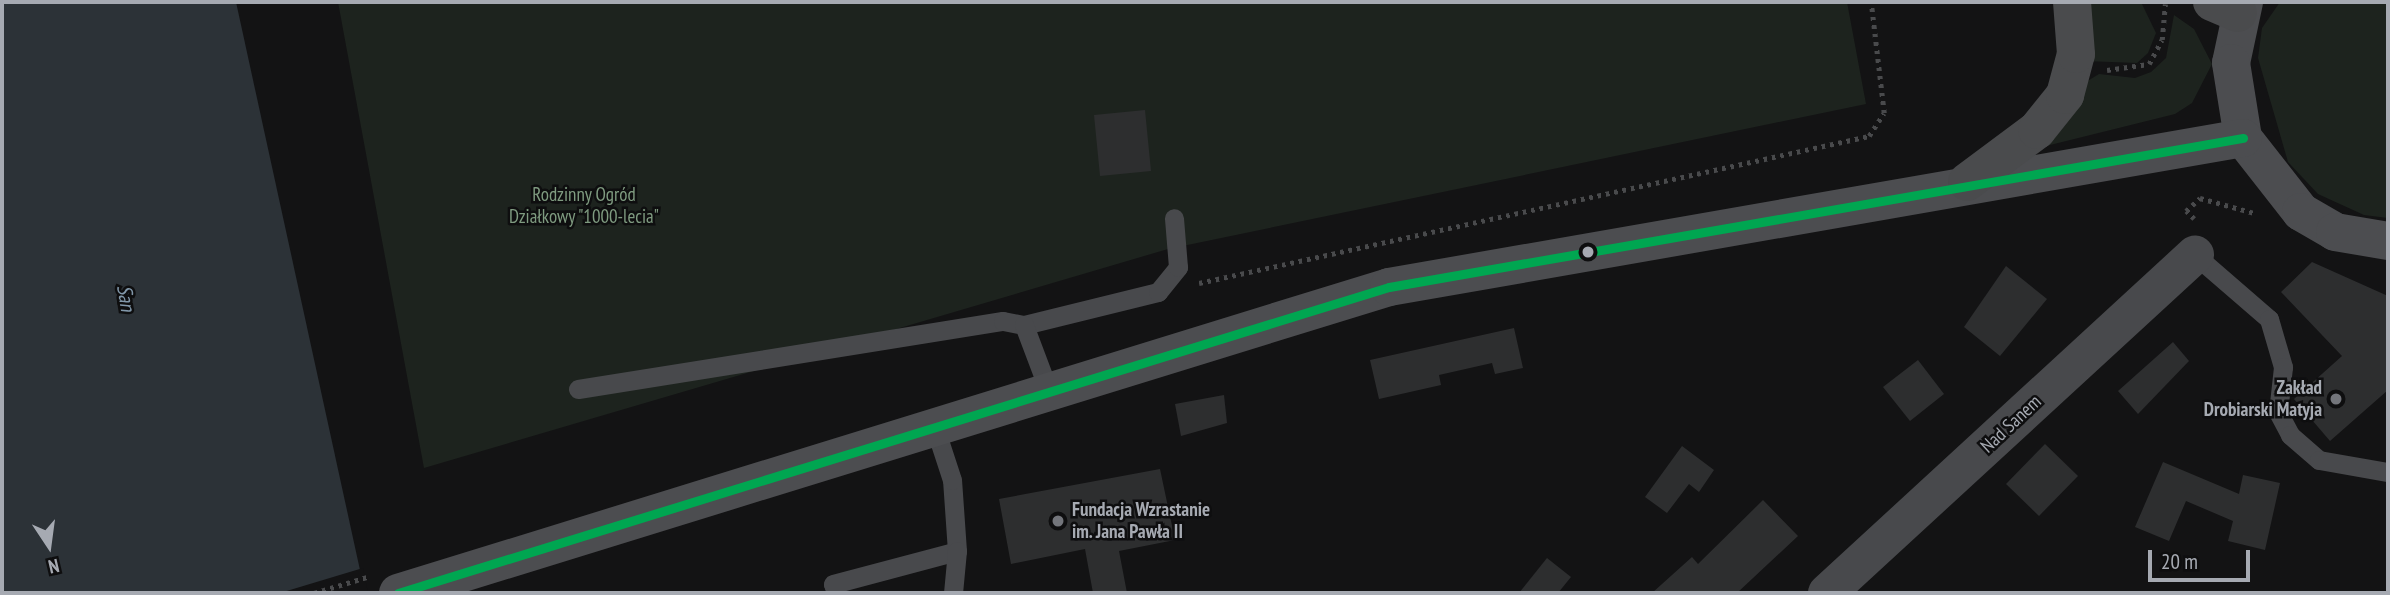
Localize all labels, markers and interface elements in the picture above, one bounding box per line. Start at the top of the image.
park label: Rodzinny Ogród Działkowy "1000-lecia" [508,184,660,228]
unlabelled marker [1581,245,1595,259]
water label: San [111,283,141,313]
place label: Zakład Drobiarski Matyja [2204,377,2322,421]
street label: Nad Sanem [1976,390,2046,458]
marker: Zakład Drobiarski Matyja [2328,391,2344,407]
place label: Fundacja Wzrastanie im. Jana Pawła II [1072,499,1210,543]
north arrow [14,511,84,581]
marker: Fundacja Wzrastanie im. Jana Pawła II [1050,513,1066,529]
scale bar [2152,536,2254,580]
text: 20 m [2161,548,2198,575]
text: N [46,554,61,579]

